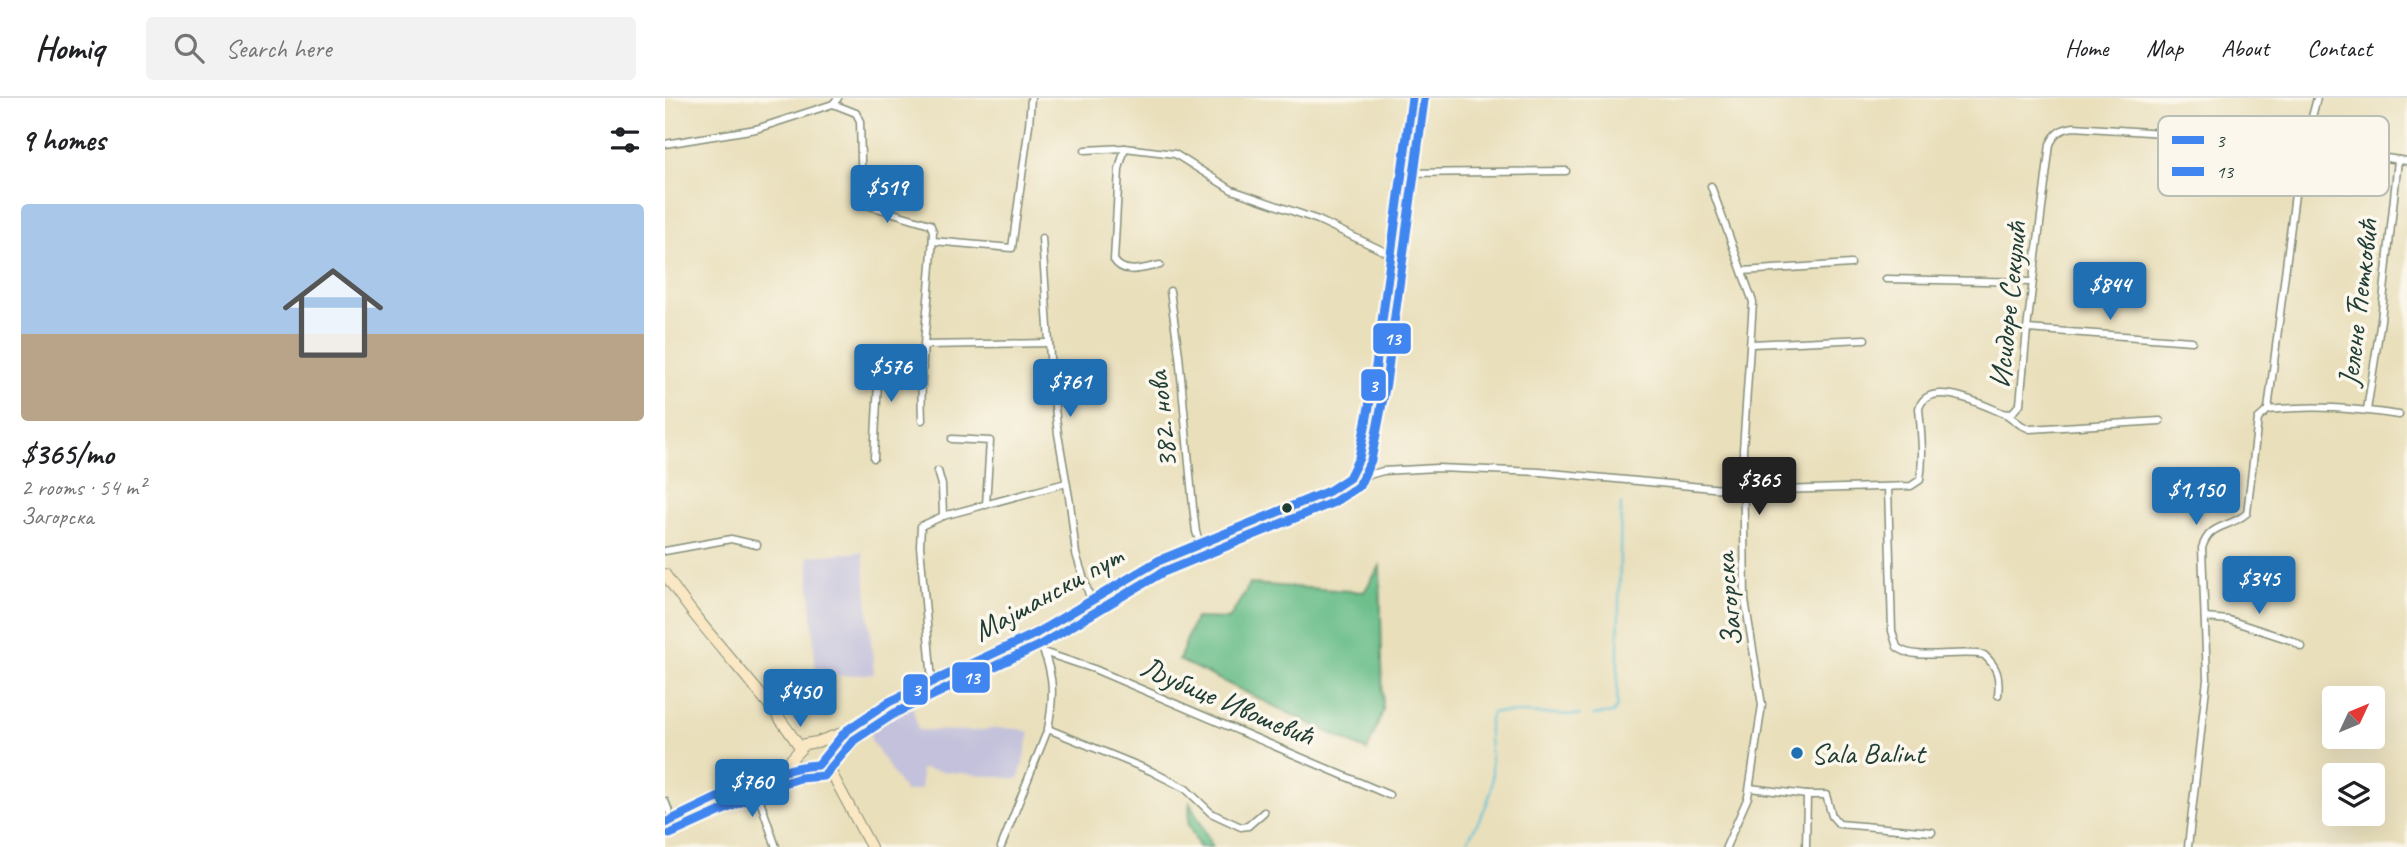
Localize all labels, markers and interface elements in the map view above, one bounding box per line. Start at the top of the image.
search box [146,17,636,80]
text: Homiq [35,27,104,69]
icon: search [170,29,208,67]
text: Search here [226,32,331,65]
text: Home [2065,33,2108,63]
text: Map [2146,33,2183,63]
text: About [2221,33,2269,63]
text: Contact [2307,33,2372,63]
legend [2158,116,2389,196]
text: 9 homes [21,121,105,159]
icon: filters [606,121,644,159]
text: 3 [2216,129,2226,153]
text: 13 [2216,160,2235,184]
pin: $519 [846,166,928,225]
text: $519 [867,173,907,202]
street label: Јелене Ћетковић [2329,215,2387,390]
street label: Исидоре Секулић [1980,218,2036,390]
icon: home [270,250,396,376]
pin: $844 [2069,262,2151,322]
text: $844 [2089,270,2131,299]
line badge: 13 [1372,322,1412,355]
text: 13 [1383,327,1403,351]
pin: $576 [850,344,932,404]
text: $576 [870,352,912,381]
pin: $761 [1029,360,1111,419]
text: $761 [1049,367,1091,396]
street label: 382. нова [1138,368,1186,470]
line badge: 3 [1360,368,1387,402]
text: 3 [1369,374,1380,398]
text: $365/mo [21,435,114,473]
pin: $365 [1718,458,1800,517]
text: $365 [1738,465,1780,494]
pin: $1,150 [2139,468,2253,527]
text: 2 rooms · 54 m² [21,473,145,502]
text: $1,150 [2168,475,2224,504]
unlabelled marker [1280,501,1294,515]
text: Загорска [21,502,93,531]
street label: Мајшански пут [966,536,1131,650]
street label: Загорска [1705,549,1751,649]
pin: $345 [2218,556,2300,616]
text: $345 [2238,564,2280,593]
street label: Љубице Ивошевић [1135,647,1321,755]
line badge: 13 [951,661,991,694]
text: 13 [962,666,982,690]
pin: $450 [759,670,841,729]
line badge: 3 [902,673,929,706]
text: $450 [779,677,821,706]
text: 3 [912,678,923,702]
north arrow [2322,686,2385,749]
map controls [2322,686,2385,826]
place label: Sala Balint [1811,734,1928,772]
marker: Sala Balint [1789,745,1805,761]
pin: $760 [711,760,793,819]
button: layers [2322,763,2385,826]
text: $760 [731,767,773,796]

